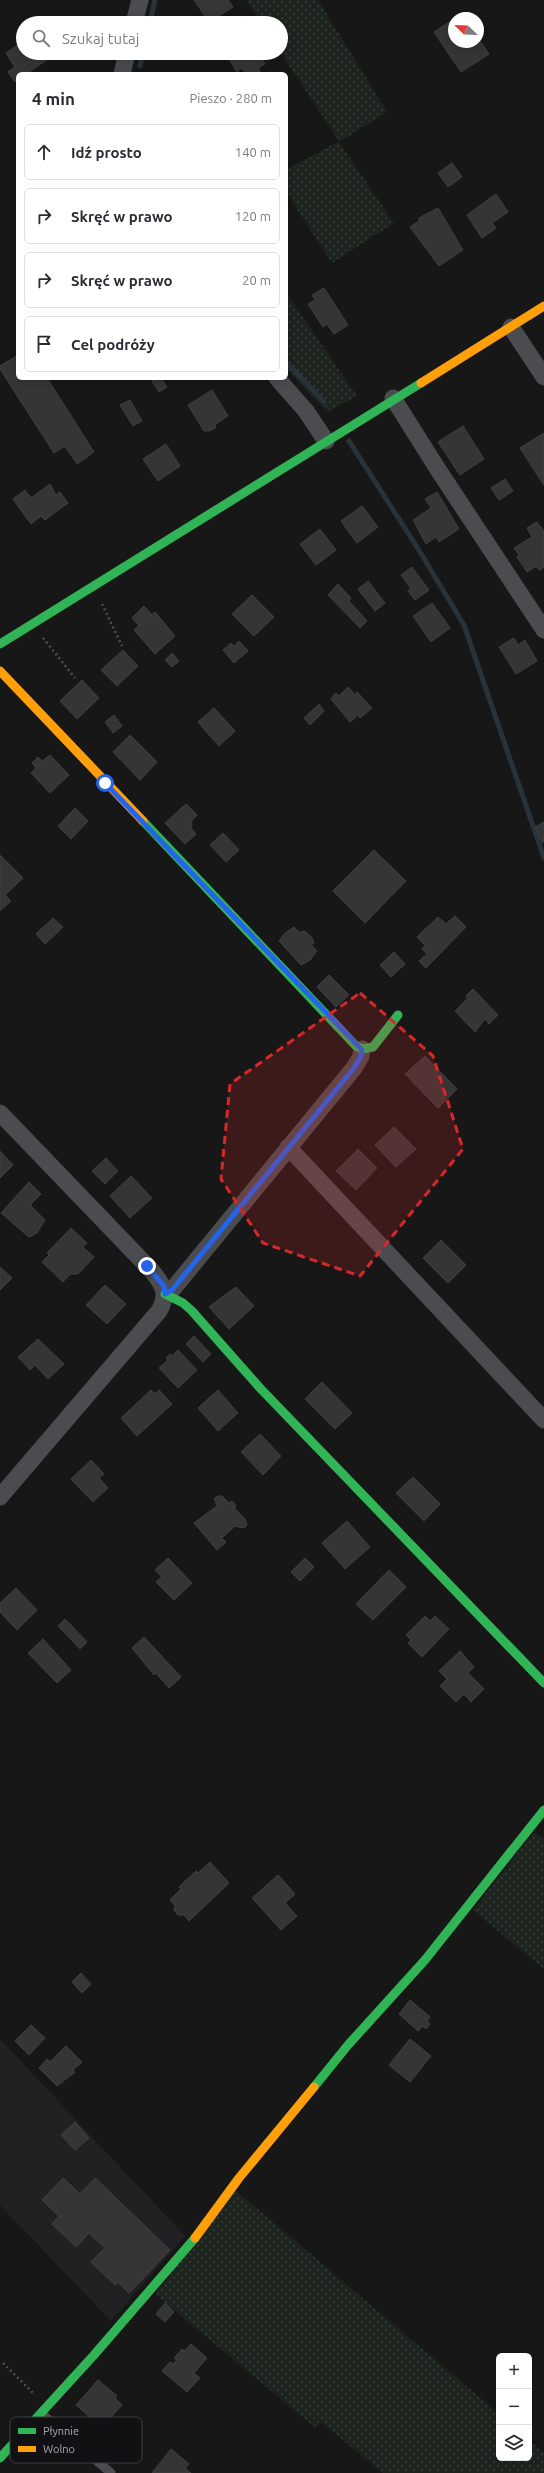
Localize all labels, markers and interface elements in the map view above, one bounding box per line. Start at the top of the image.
north arrow [448,12,484,48]
search box [16,16,288,60]
icon: search [30,27,52,49]
text: Szukaj tutaj [62,30,139,47]
text: 4 min [32,89,75,108]
text: Pieszo · 280 m [189,91,272,105]
icon: ahead [33,141,55,163]
text: Idź prosto [71,144,142,161]
text: 140 m [235,145,271,159]
icon: right [33,205,55,227]
text: Skręć w prawo [71,208,173,225]
text: 120 m [235,209,271,223]
icon: right [33,269,55,291]
text: Skręć w prawo [71,272,173,289]
text: 20 m [242,273,271,287]
icon: arrive [33,333,55,355]
text: Cel podróży [71,336,155,353]
route start [96,774,114,792]
route end [138,1257,156,1275]
map controls [496,2353,532,2461]
button: + [496,2353,532,2389]
button: − [496,2389,532,2425]
legend [10,2417,142,2463]
text: Płynnie [43,2425,79,2437]
button: layers [496,2425,532,2461]
text: Wolno [43,2443,75,2455]

